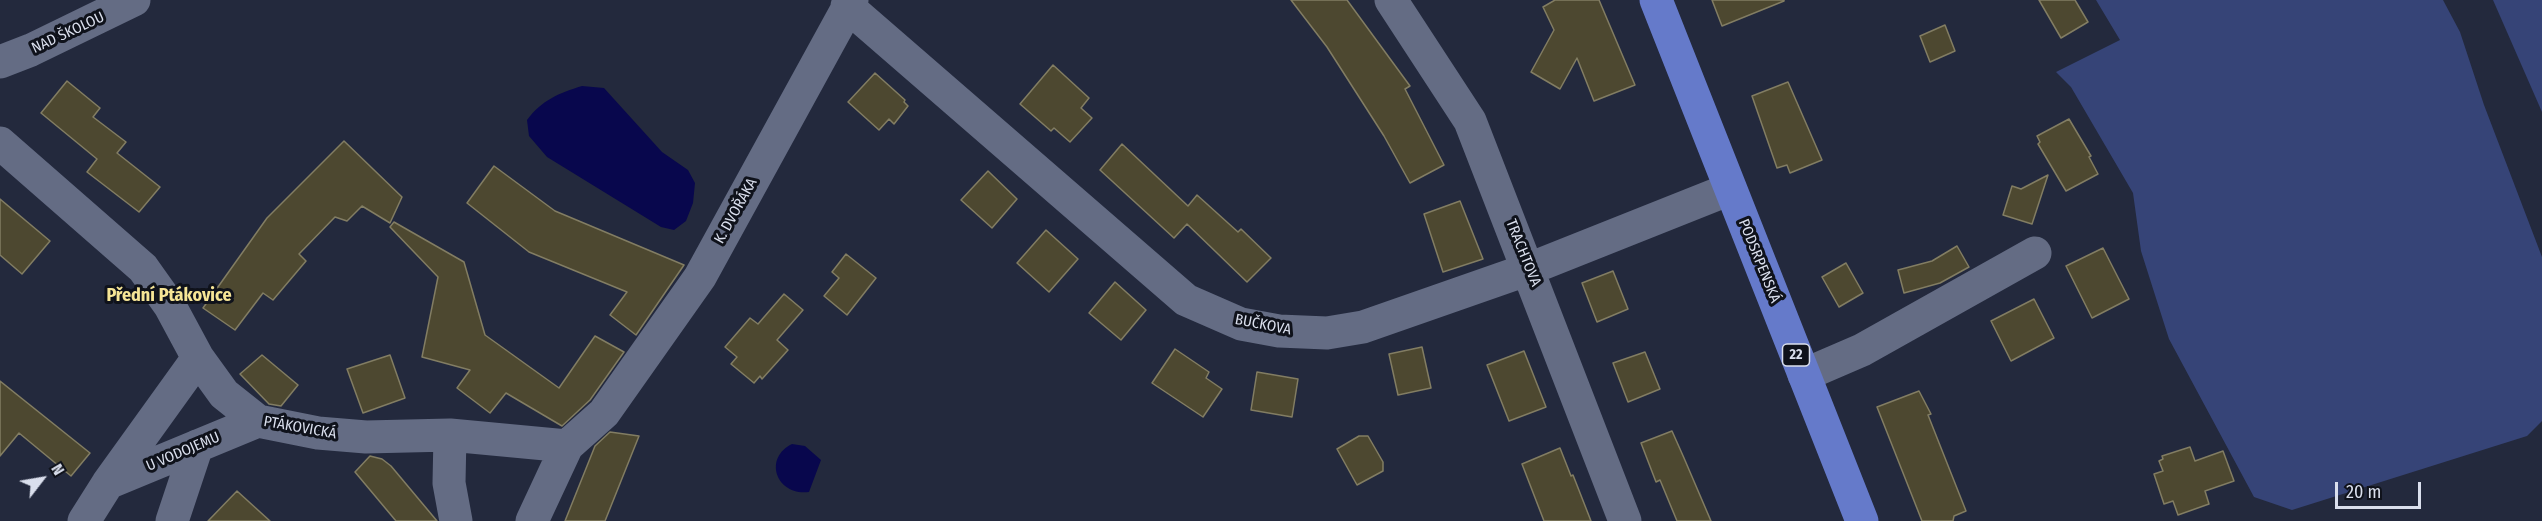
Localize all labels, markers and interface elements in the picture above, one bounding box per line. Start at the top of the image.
street label: NAD ŠKOLOU [29,8,107,58]
street label: K. DVOŘÁKA [711,175,761,247]
street label: PODSRPENSKÁ [1734,216,1784,306]
street label: TRACHTOVA [1501,217,1545,289]
district label: Přední Ptákovice [106,285,232,307]
street label: BUČKOVA [1233,311,1293,339]
road number: 22 [1782,344,1810,366]
street label: PTÁKOVICKÁ [262,413,338,443]
street label: U VODOJEMU [144,428,222,476]
north arrow [12,449,72,509]
text: N [47,460,68,478]
scale bar [2338,470,2424,508]
text: 20 m [2346,481,2381,503]

